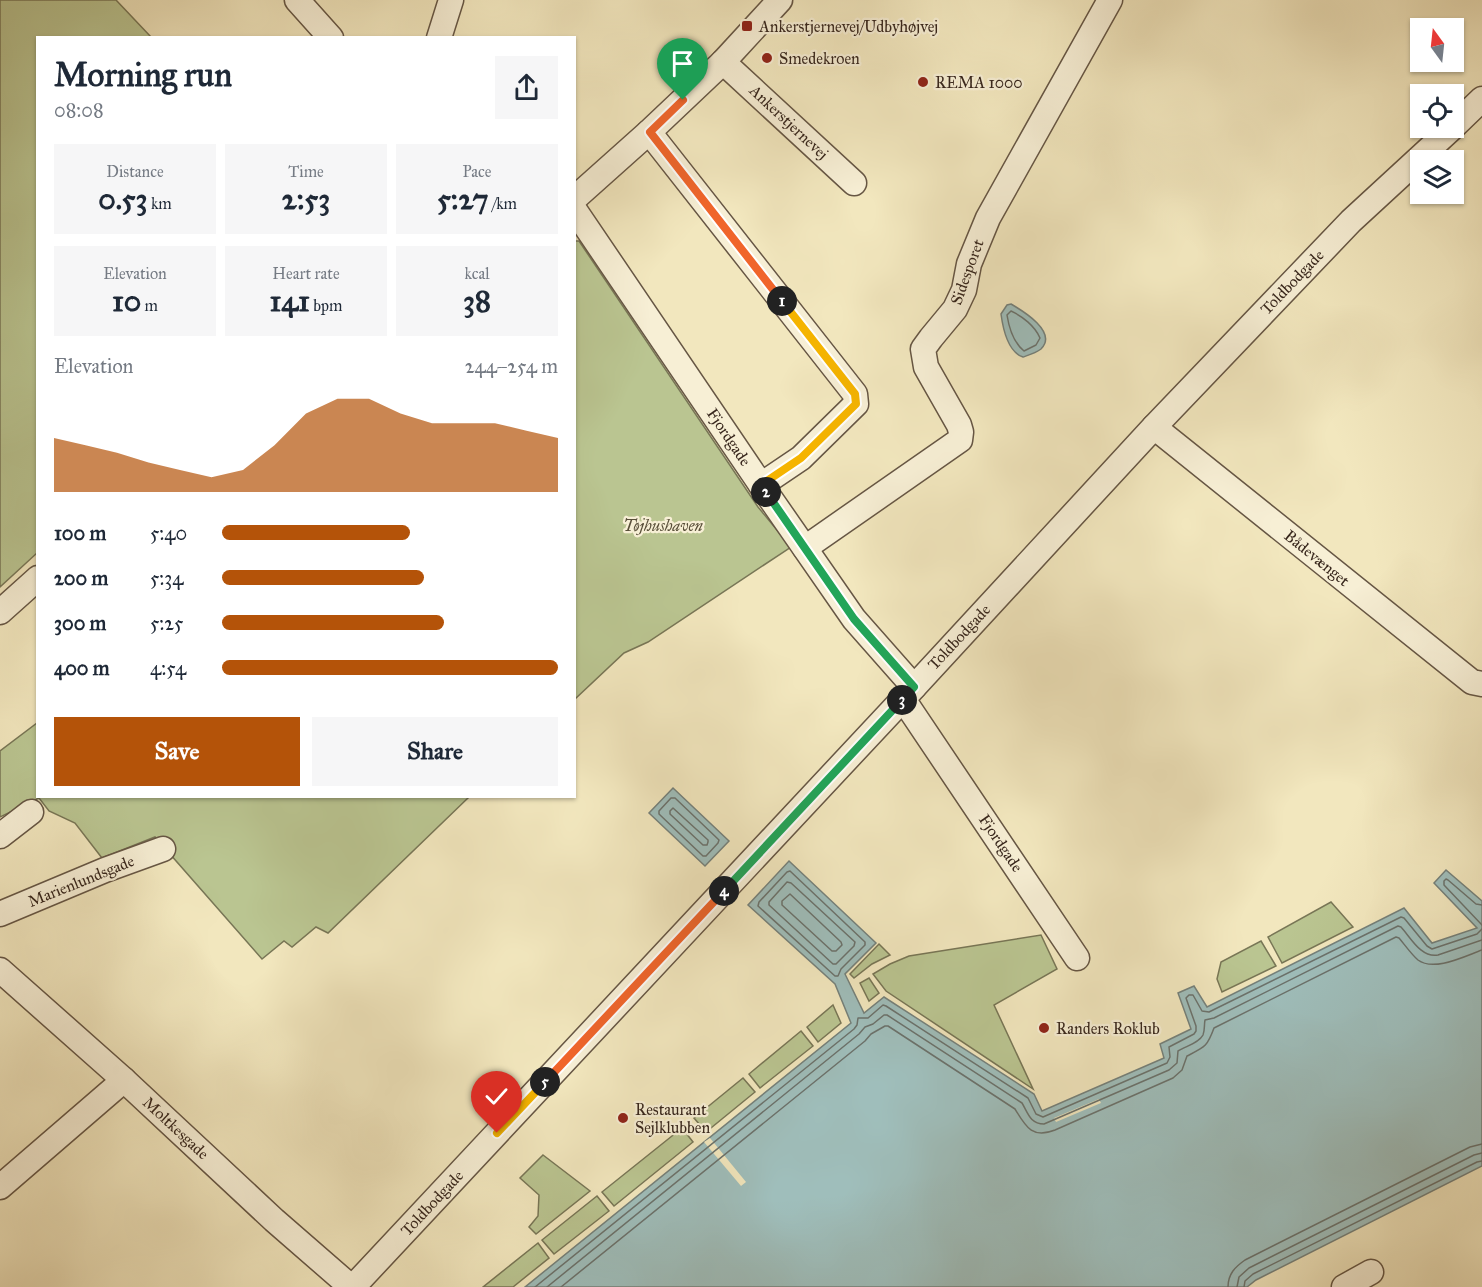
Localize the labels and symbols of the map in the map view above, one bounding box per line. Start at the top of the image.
place label: Ankerstjernevej/Udbyhøjvej [758,17,938,36]
north arrow [1410,18,1464,72]
marker: Ankerstjernevej/Udbyhøjvej [740,19,754,33]
pin [657,38,708,100]
place label: Smedekroen [779,49,860,68]
marker: Smedekroen [760,51,774,65]
place label: REMA 1000 [935,73,1023,92]
marker: REMA 1000 [916,75,930,89]
street label: Ankerstjernevej [745,80,832,163]
street label: Sidesporet [946,236,988,307]
street label: Toldbodgade [1256,245,1329,319]
pin: 1 [767,286,797,316]
street label: Fjordgade [702,405,755,470]
pin: 2 [751,477,781,507]
park label: Tøjhushaven [623,516,703,536]
street label: Bådevænget [1280,526,1354,591]
street label: Toldbodgade [924,600,995,674]
pin: 3 [887,685,917,715]
street label: Fjordgade [974,811,1027,876]
street label: Marienlundsgade [25,851,138,912]
pin: 4 [709,876,739,906]
place label: Randers Roklub [1056,1019,1160,1038]
marker: Randers Roklub [1037,1021,1051,1035]
pin: 5 [530,1067,560,1097]
pin [471,1071,522,1133]
street label: Moltkesgade [138,1093,213,1164]
place label: Restaurant Sejlklubben [635,1100,710,1137]
marker: Restaurant Sejlklubben [616,1111,630,1125]
street label: Toldbodgade [397,1166,468,1240]

